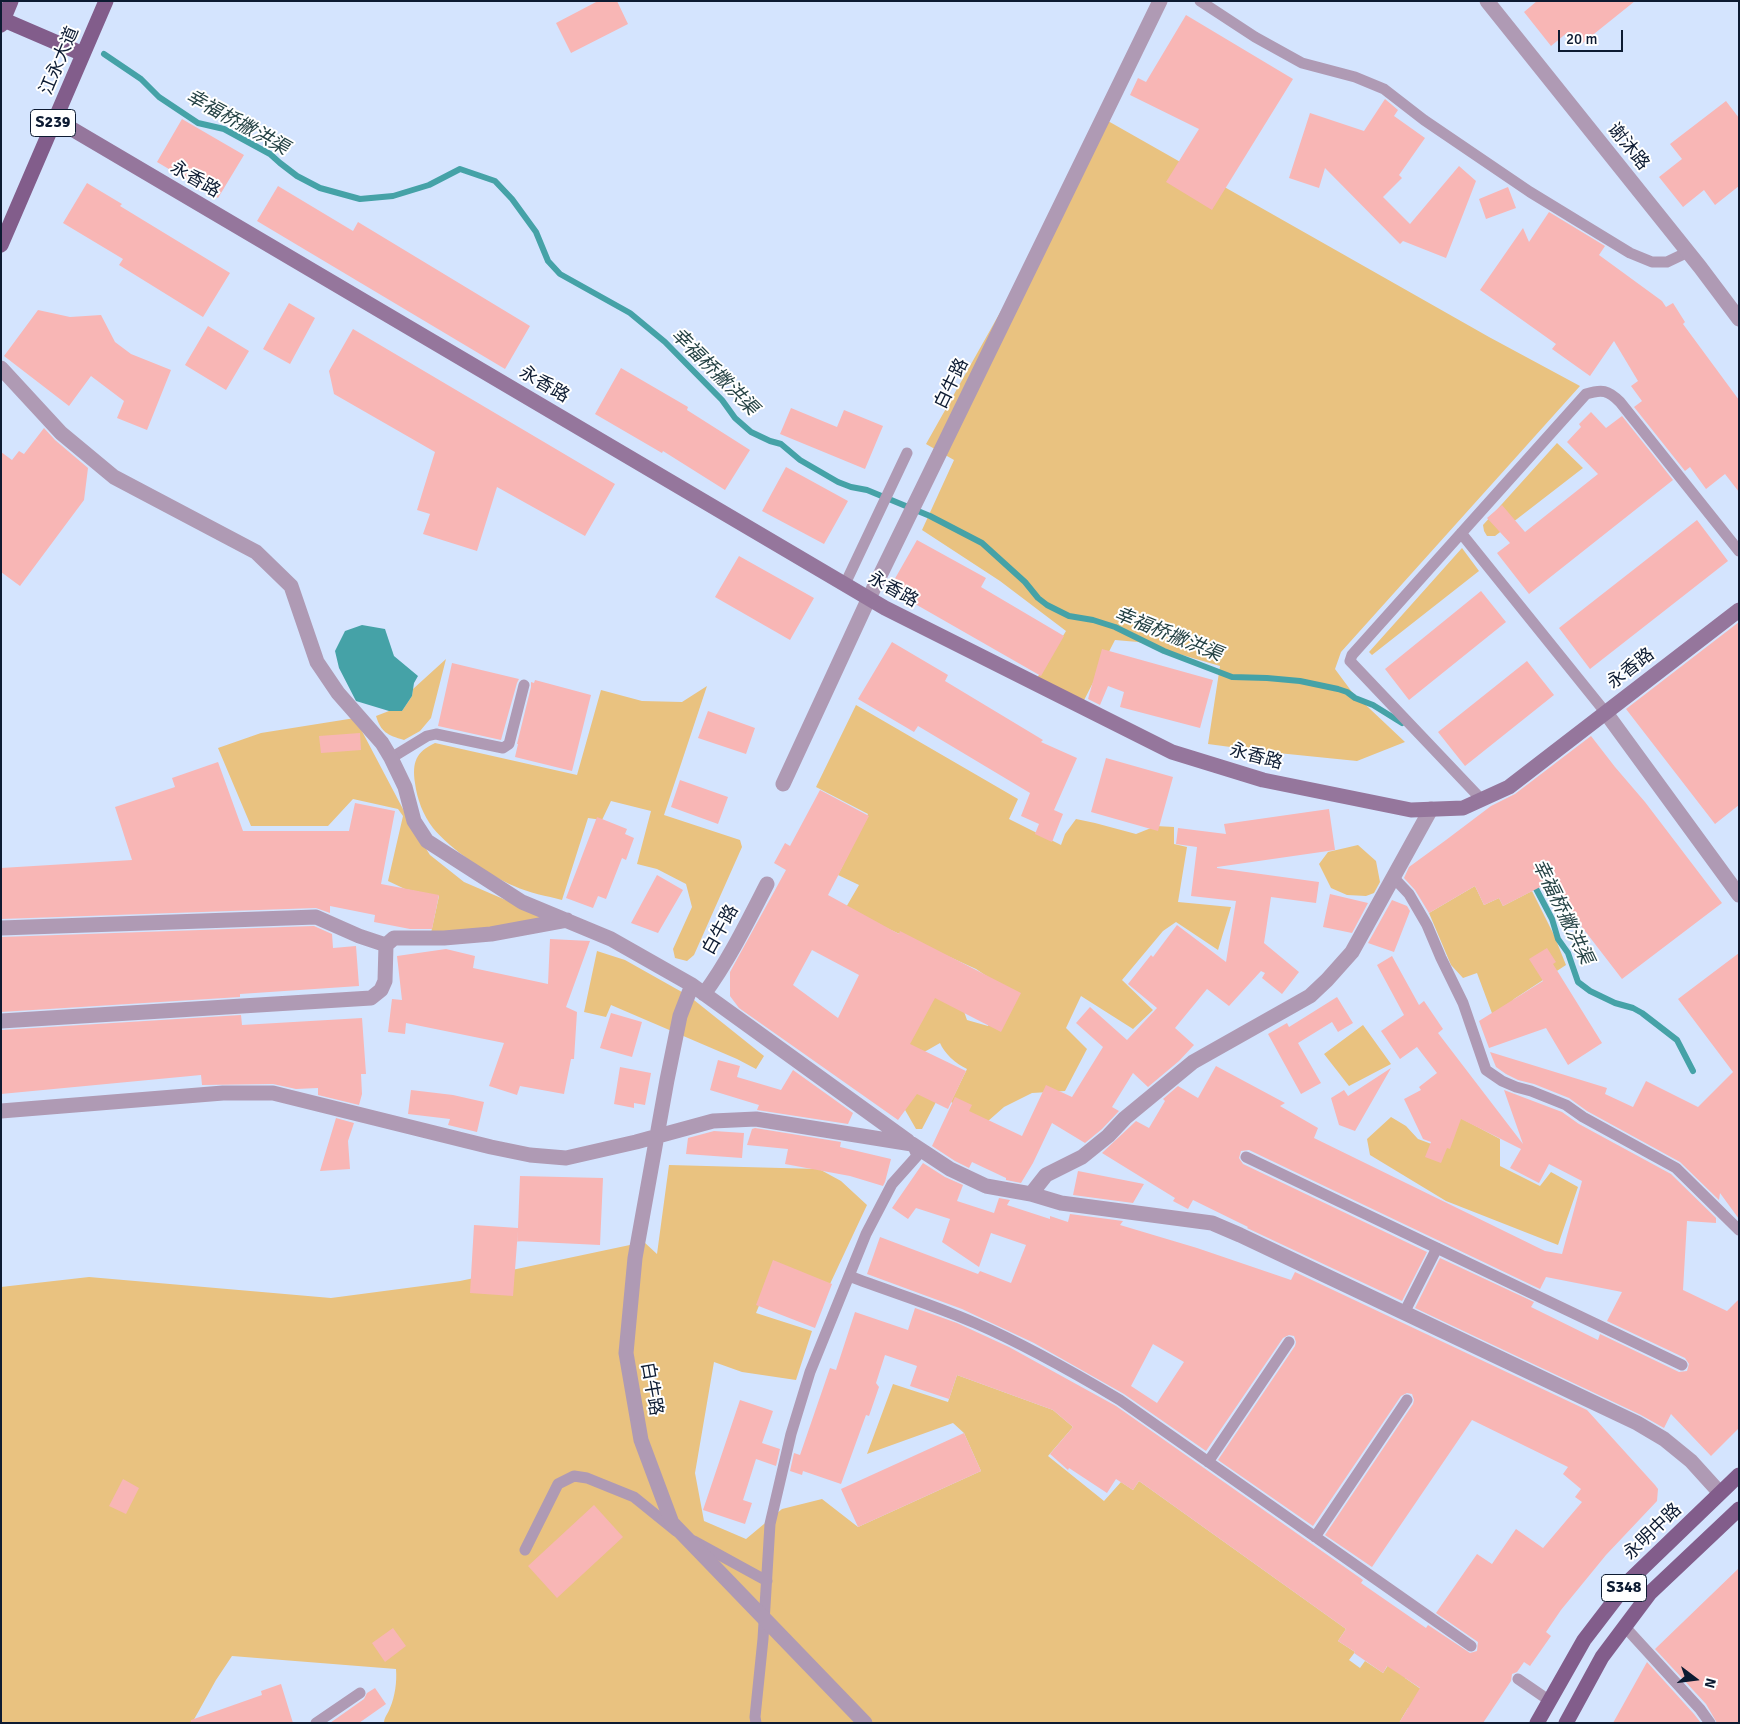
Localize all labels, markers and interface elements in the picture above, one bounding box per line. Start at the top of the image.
scale bar [1560,20,1625,52]
street label: 江永大道 [36,24,84,98]
text: 20 m [1566,30,1597,48]
water label: 幸福桥撇洪渠 [182,85,292,161]
road number: S239 [30,110,76,136]
street label: 谢沐路 [1603,119,1653,175]
street label: 永香路 [166,157,224,203]
water label: 幸福桥撇洪渠 [666,324,762,420]
street label: 白牛路 [930,355,974,413]
street label: 永香路 [515,362,573,408]
street label: 永香路 [864,567,922,613]
water label: 幸福桥撇洪渠 [1111,603,1225,667]
street label: 永香路 [1603,644,1659,694]
street label: 永香路 [1227,740,1285,774]
water label: 幸福桥撇洪渠 [1527,856,1597,968]
street label: 白牛路 [698,901,744,959]
street label: 白牛路 [636,1361,666,1417]
street label: 永明中路 [1620,1499,1686,1565]
road number: S348 [1602,1575,1646,1602]
north arrow [1670,1654,1720,1704]
text: N [1700,1676,1719,1690]

